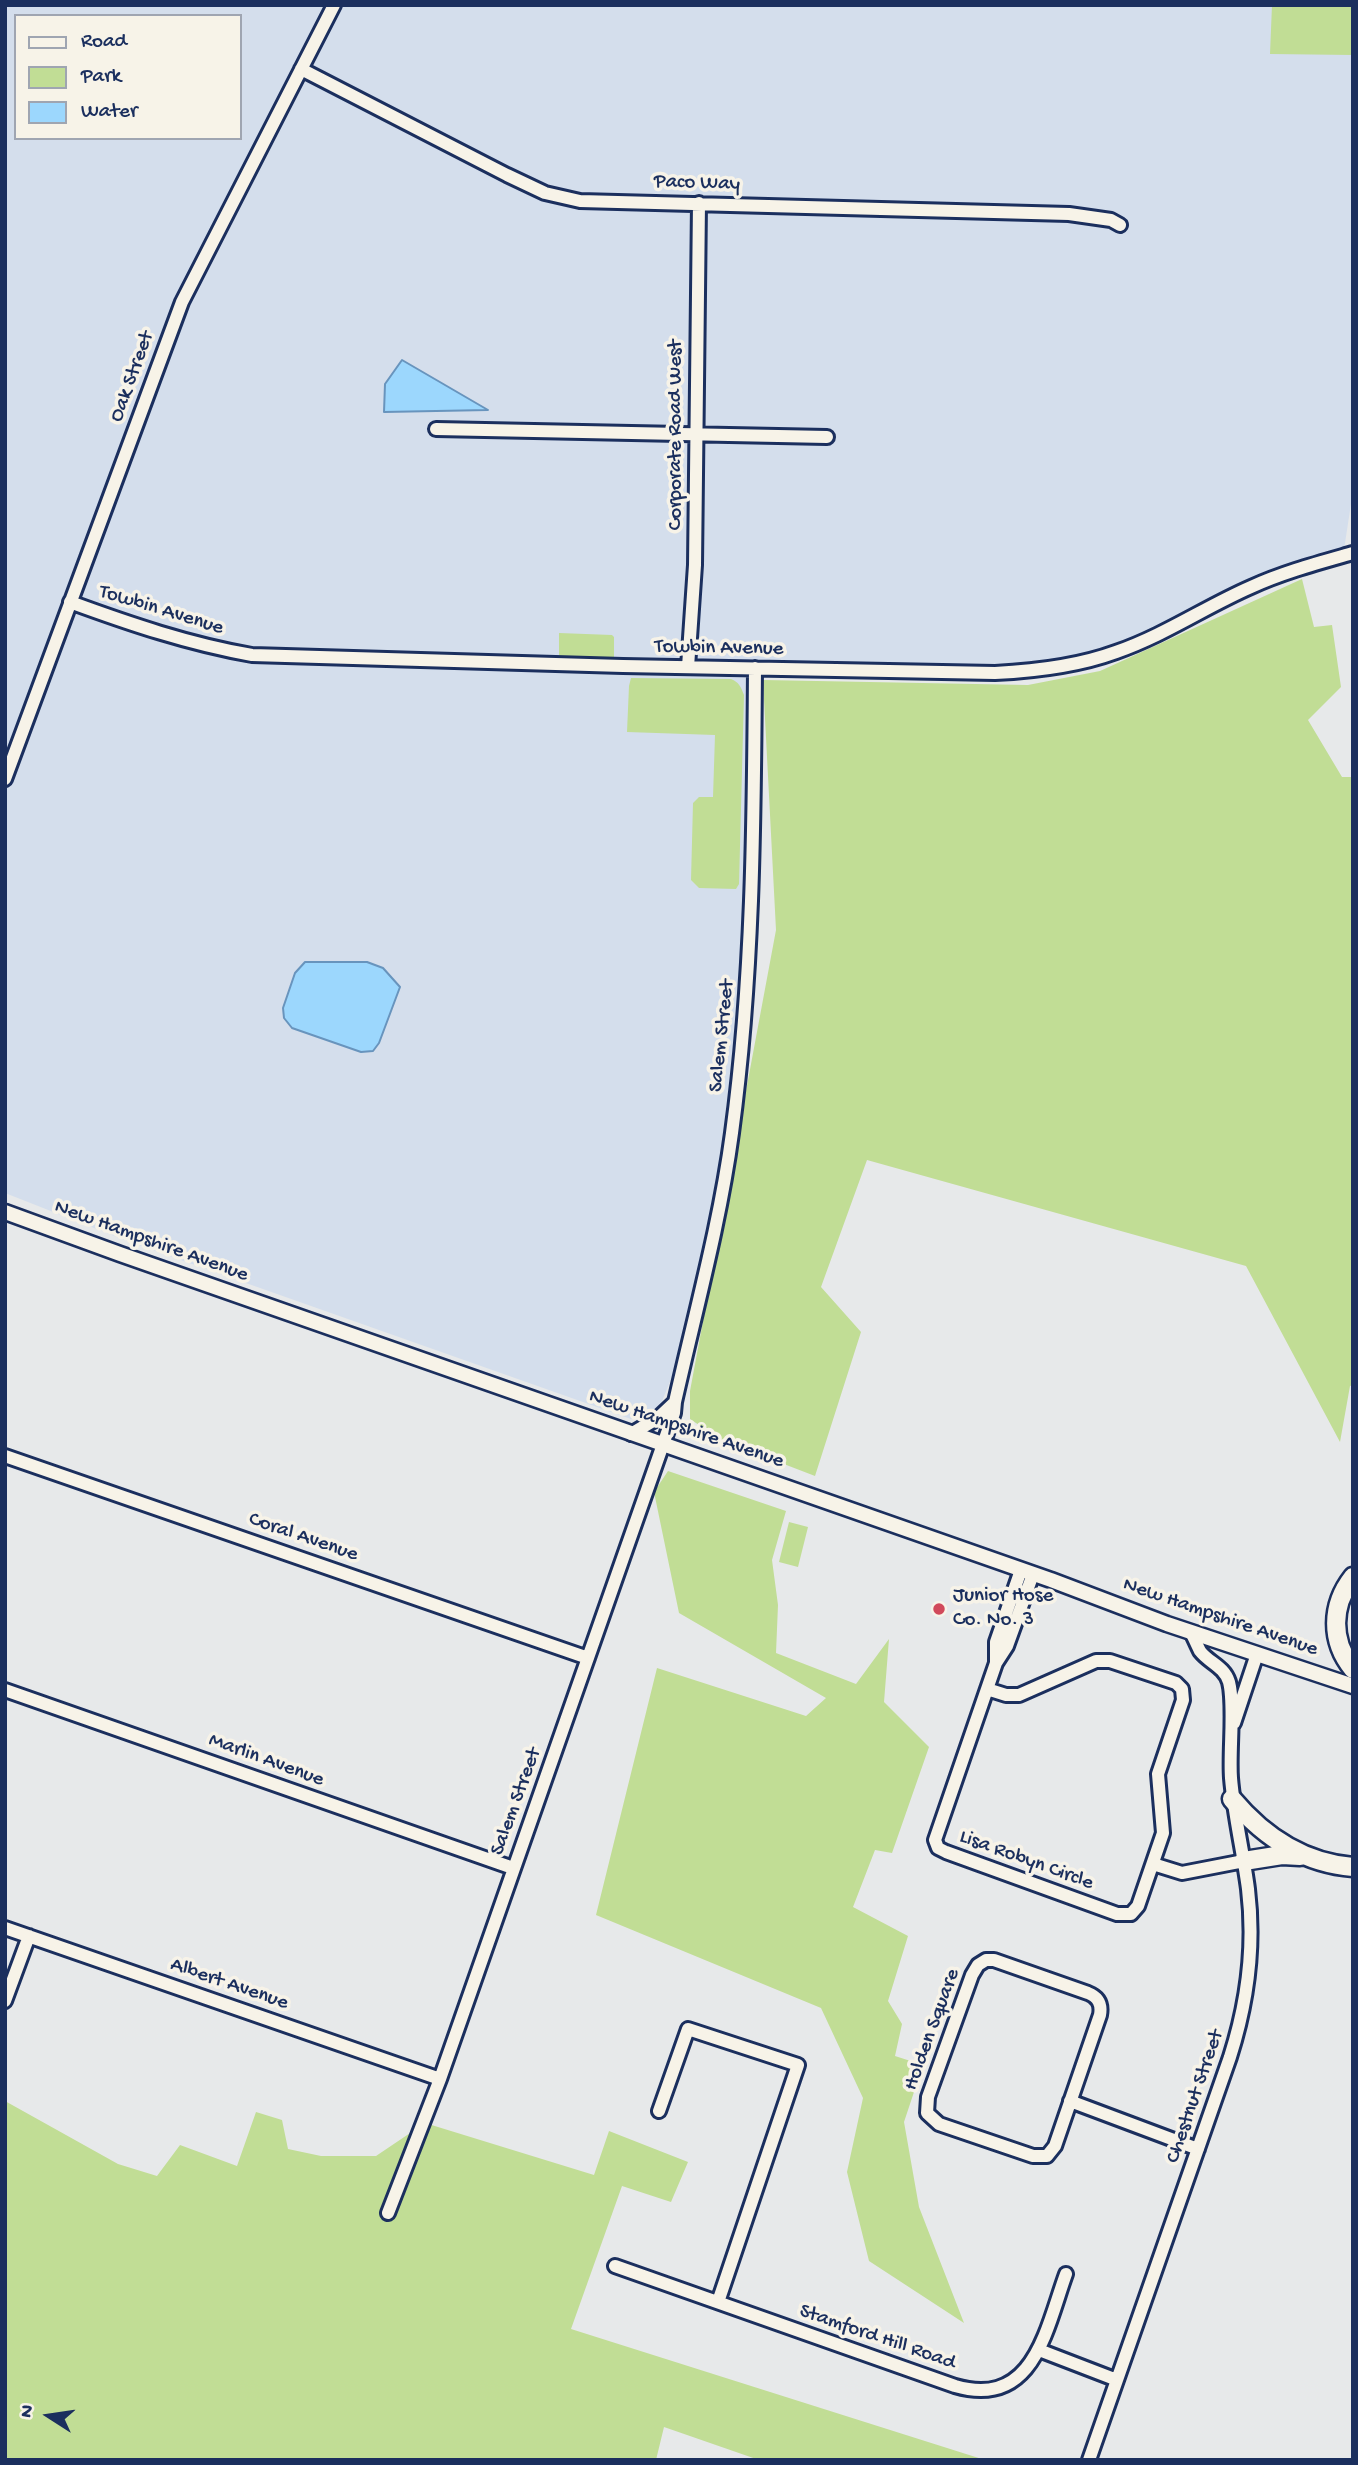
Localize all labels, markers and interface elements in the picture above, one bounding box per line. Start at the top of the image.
legend [14,14,242,140]
text: Road [81,30,127,55]
text: Park [81,65,121,90]
text: Water [81,100,137,125]
street label: Paco Way [654,170,740,198]
street label: Oak Street [105,328,161,426]
street label: Corporate Road West [664,340,690,530]
street label: Towbin Avenue [96,580,226,642]
street label: Towbin Avenue [654,635,784,663]
street label: Salem Street [705,979,741,1093]
street label: New Hampshire Avenue [51,1195,251,1289]
street label: New Hampshire Avenue [585,1385,787,1475]
street label: Coral Avenue [245,1508,361,1568]
street label: New Hampshire Avenue [1119,1573,1321,1663]
place label: Junior Hose Co. No. 3 [953,1584,1053,1634]
marker: Junior Hose Co. No. 3 [931,1601,947,1617]
street label: Marlin Avenue [205,1728,327,1794]
street label: Salem Street [486,1745,548,1859]
street label: Lisa Robyn Circle [956,1825,1096,1897]
street label: Albert Avenue [167,1953,291,2017]
street label: Holden Square [899,1966,967,2094]
street label: Chestnut Street [1161,2027,1231,2167]
street label: Stamford Hill Road [796,2299,958,2377]
north arrow [14,2381,84,2451]
text: N [15,2403,41,2420]

